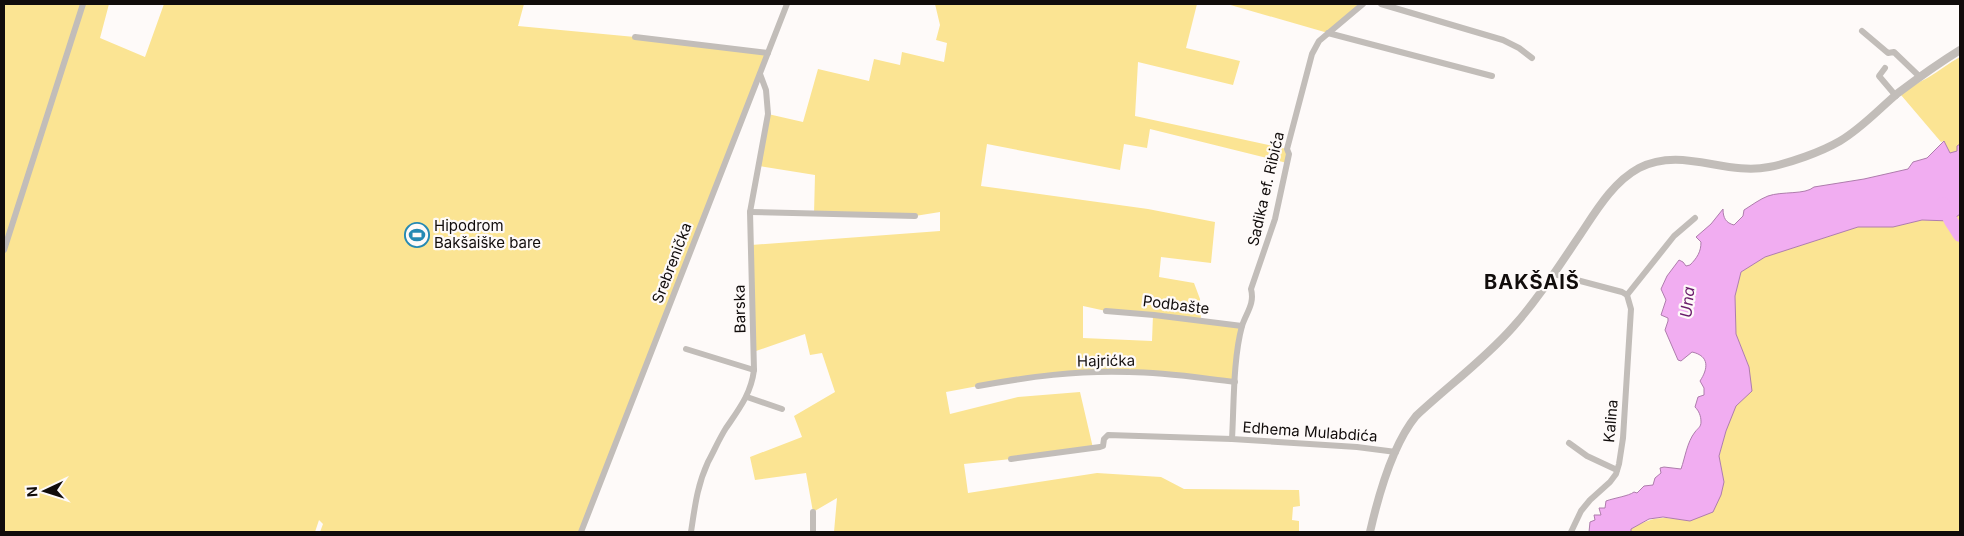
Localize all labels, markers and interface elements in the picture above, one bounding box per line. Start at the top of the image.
street label: Sadika ef. Ribića [1243,130,1288,248]
place label: Hipodrom Bakšaiške bare [434,216,541,252]
street label: Srebrenička [647,220,696,306]
sports icon: Hipodrom Bakšaiške bare [404,222,430,248]
district label: BAKŠAIŠ [1484,270,1580,294]
street label: Barska [730,285,749,333]
water label: Una [1675,285,1699,319]
street label: Podbašte [1142,291,1210,318]
street label: Hajrićka [1077,350,1135,371]
street label: Kalina [1599,399,1622,443]
street label: Edhema Mulabdića [1242,417,1378,446]
north arrow [20,466,70,516]
text: N [23,486,40,498]

